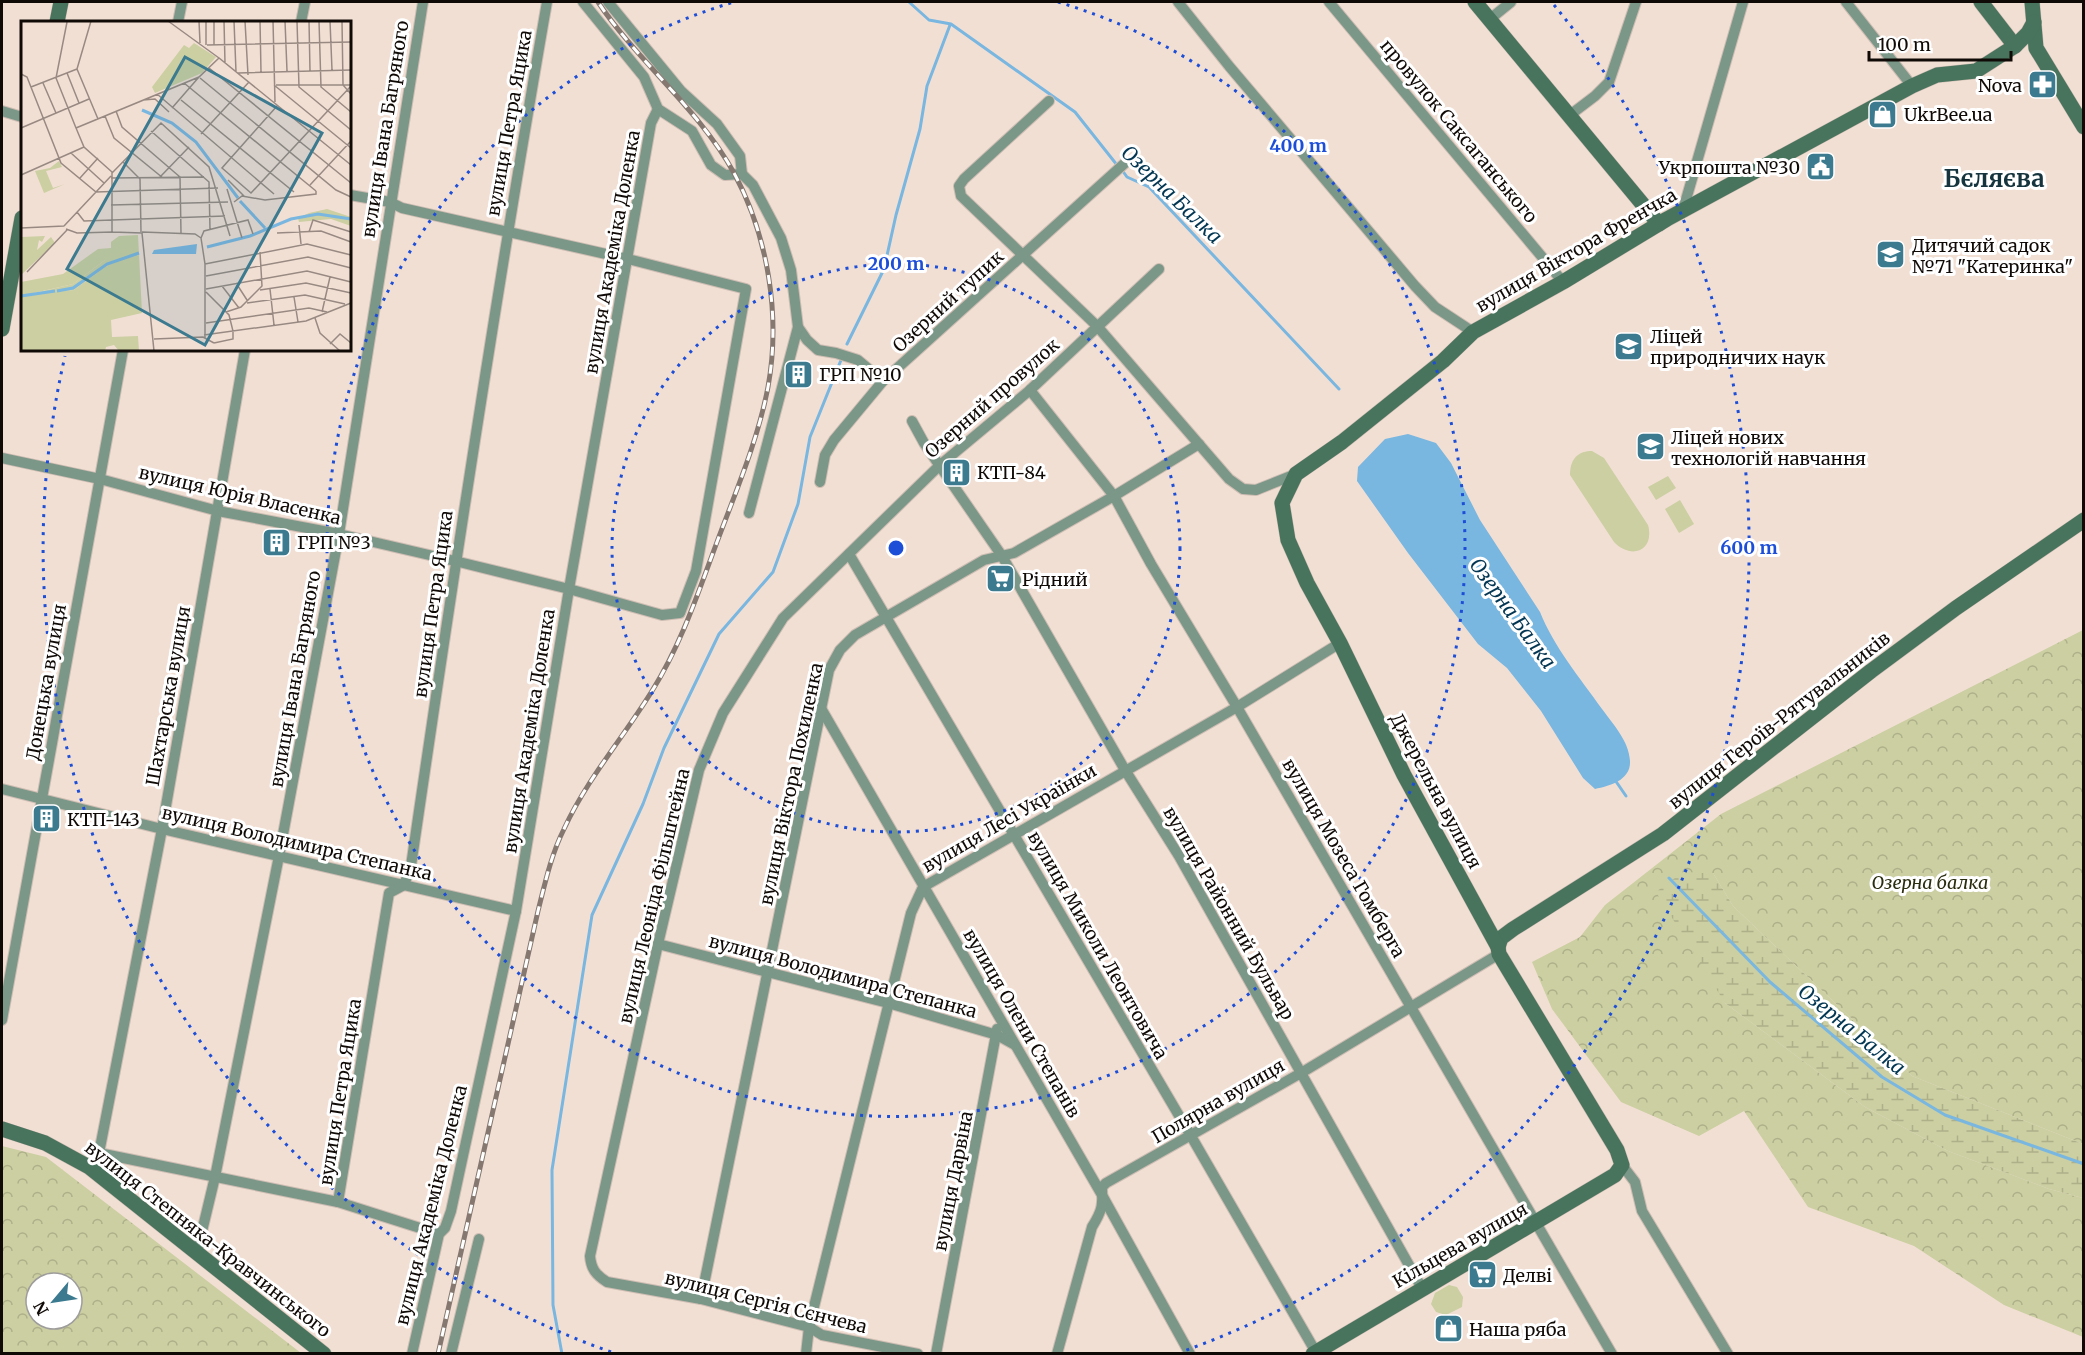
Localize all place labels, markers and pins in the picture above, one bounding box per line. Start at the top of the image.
pharmacy icon: Nova [2027,69,2059,101]
place label: Nova [1978,74,2022,97]
shop icon: UkrBee.ua [1867,98,1899,130]
place label: UkrBee.ua [1904,103,1993,126]
public building icon: Укрпошта №30 [1805,151,1837,183]
place label: Укрпошта №30 [1658,156,1800,179]
place label: Дитячий садок №71 "Катеринка" [1912,234,2073,278]
school or university icon: Дитячий садок №71 "Катеринка" [1875,239,1907,271]
place label: Ліцей природничих наук [1650,325,1826,369]
school or university icon: Ліцей природничих наук [1613,330,1645,362]
building icon: ГРП №10 [782,358,814,390]
place label: ГРП №10 [819,363,902,386]
place label: Ліцей нових технологій навчання [1671,426,1866,470]
school or university icon: Ліцей нових технологій навчання [1634,431,1666,463]
building icon: КТП-84 [940,456,972,488]
place label: КТП-84 [977,461,1046,484]
building icon: ГРП №3 [260,526,292,558]
place label: ГРП №3 [297,531,371,554]
centre of rings [886,538,906,558]
supermarket icon: Рідний [985,563,1017,595]
place label: Рідний [1022,568,1088,591]
building icon: КТП-143 [30,803,62,835]
place label: КТП-143 [67,808,140,831]
supermarket icon: Делві [1466,1259,1498,1291]
place label: Делві [1503,1264,1552,1287]
shop icon: Наша ряба [1432,1313,1464,1345]
place label: Наша ряба [1469,1318,1567,1341]

